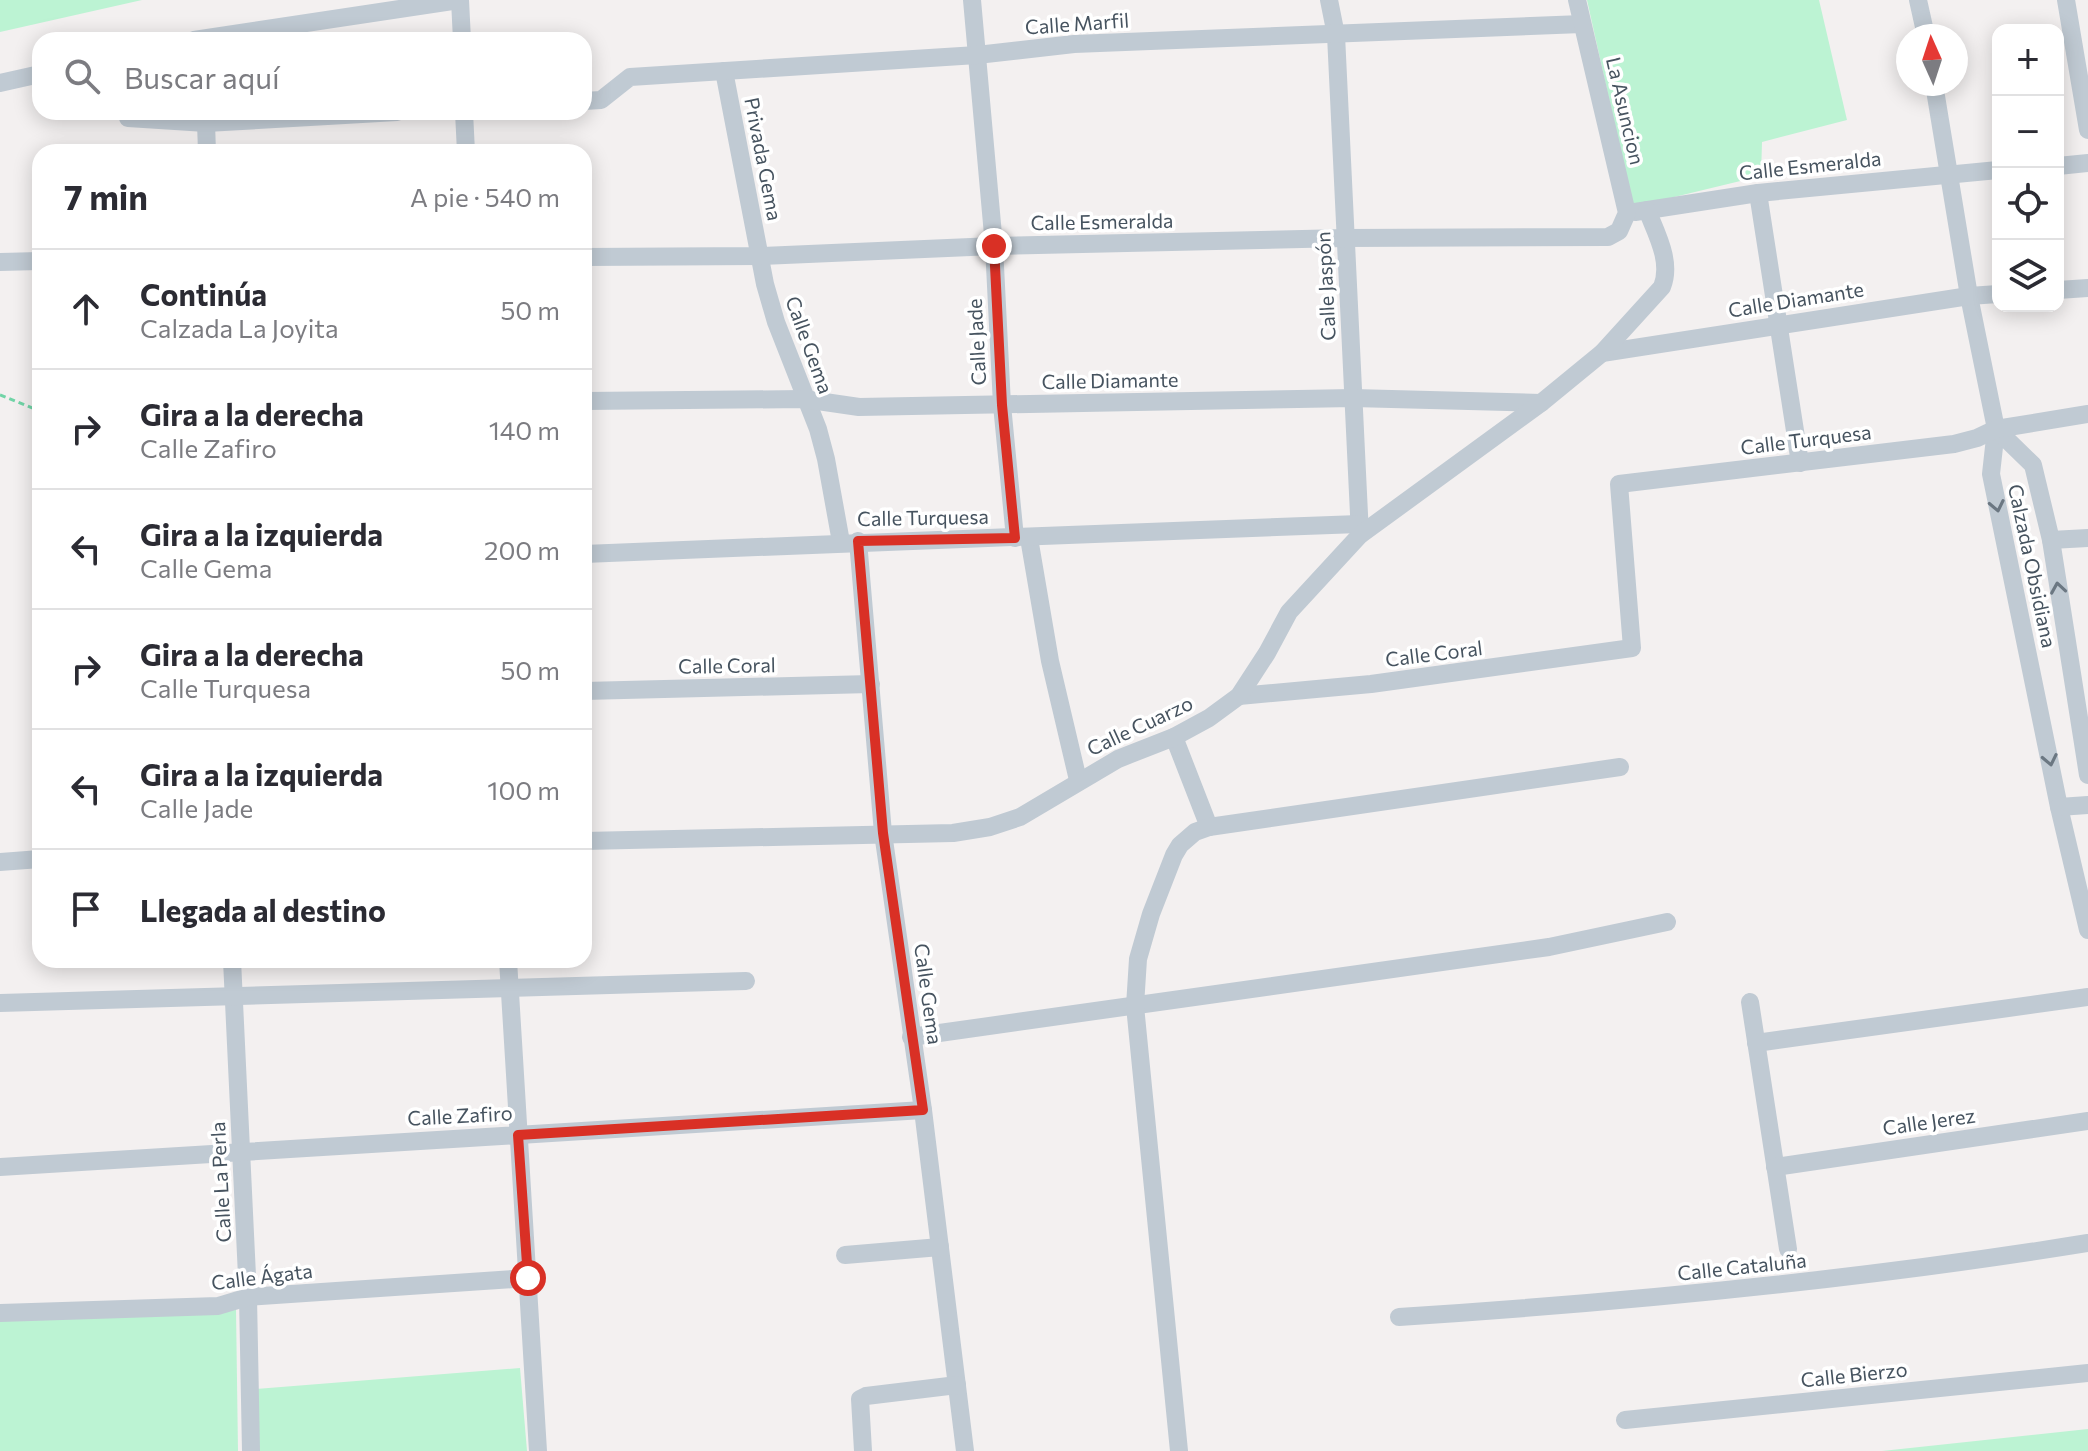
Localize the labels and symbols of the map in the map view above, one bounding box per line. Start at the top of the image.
street label: Calle Marfil [1024,7,1130,39]
north arrow [1896,24,1968,96]
street label: La Asuncion [1602,55,1650,167]
street label: Privada Gema [740,95,788,223]
street label: Calle Esmeralda [1738,146,1882,184]
street label: Calle Esmeralda [1030,208,1174,234]
route end [976,228,1012,264]
street label: Calle Jaspón [1310,231,1340,341]
street label: Calle Diamante [1726,276,1865,322]
street label: Calle Gema [781,293,839,397]
street label: Calle Jade [962,298,990,386]
street label: Calle Diamante [1041,367,1179,393]
street label: Calle Turquesa [1739,419,1873,459]
street label: Calzada Obsidiana [2004,482,2062,650]
one-way arrow [1988,499,2005,512]
street label: Calle Turquesa [857,504,989,530]
one-way arrow [2050,581,2067,594]
street label: Calle Coral [1384,635,1484,671]
street label: Calle Coral [678,652,776,678]
street label: Calle Cuarzo [1083,690,1196,760]
one-way arrow [2041,753,2058,767]
street label: Calle Gema [910,942,948,1046]
street label: Calle Zafiro [407,1100,513,1130]
street label: Calle Jerez [1881,1103,1977,1139]
street label: Calle La Perla [205,1121,235,1243]
street label: Calle Cataluña [1676,1247,1808,1285]
street label: Calle Ágata [210,1258,314,1294]
route start [510,1260,546,1296]
street label: Calle Bierzo [1799,1356,1908,1392]

